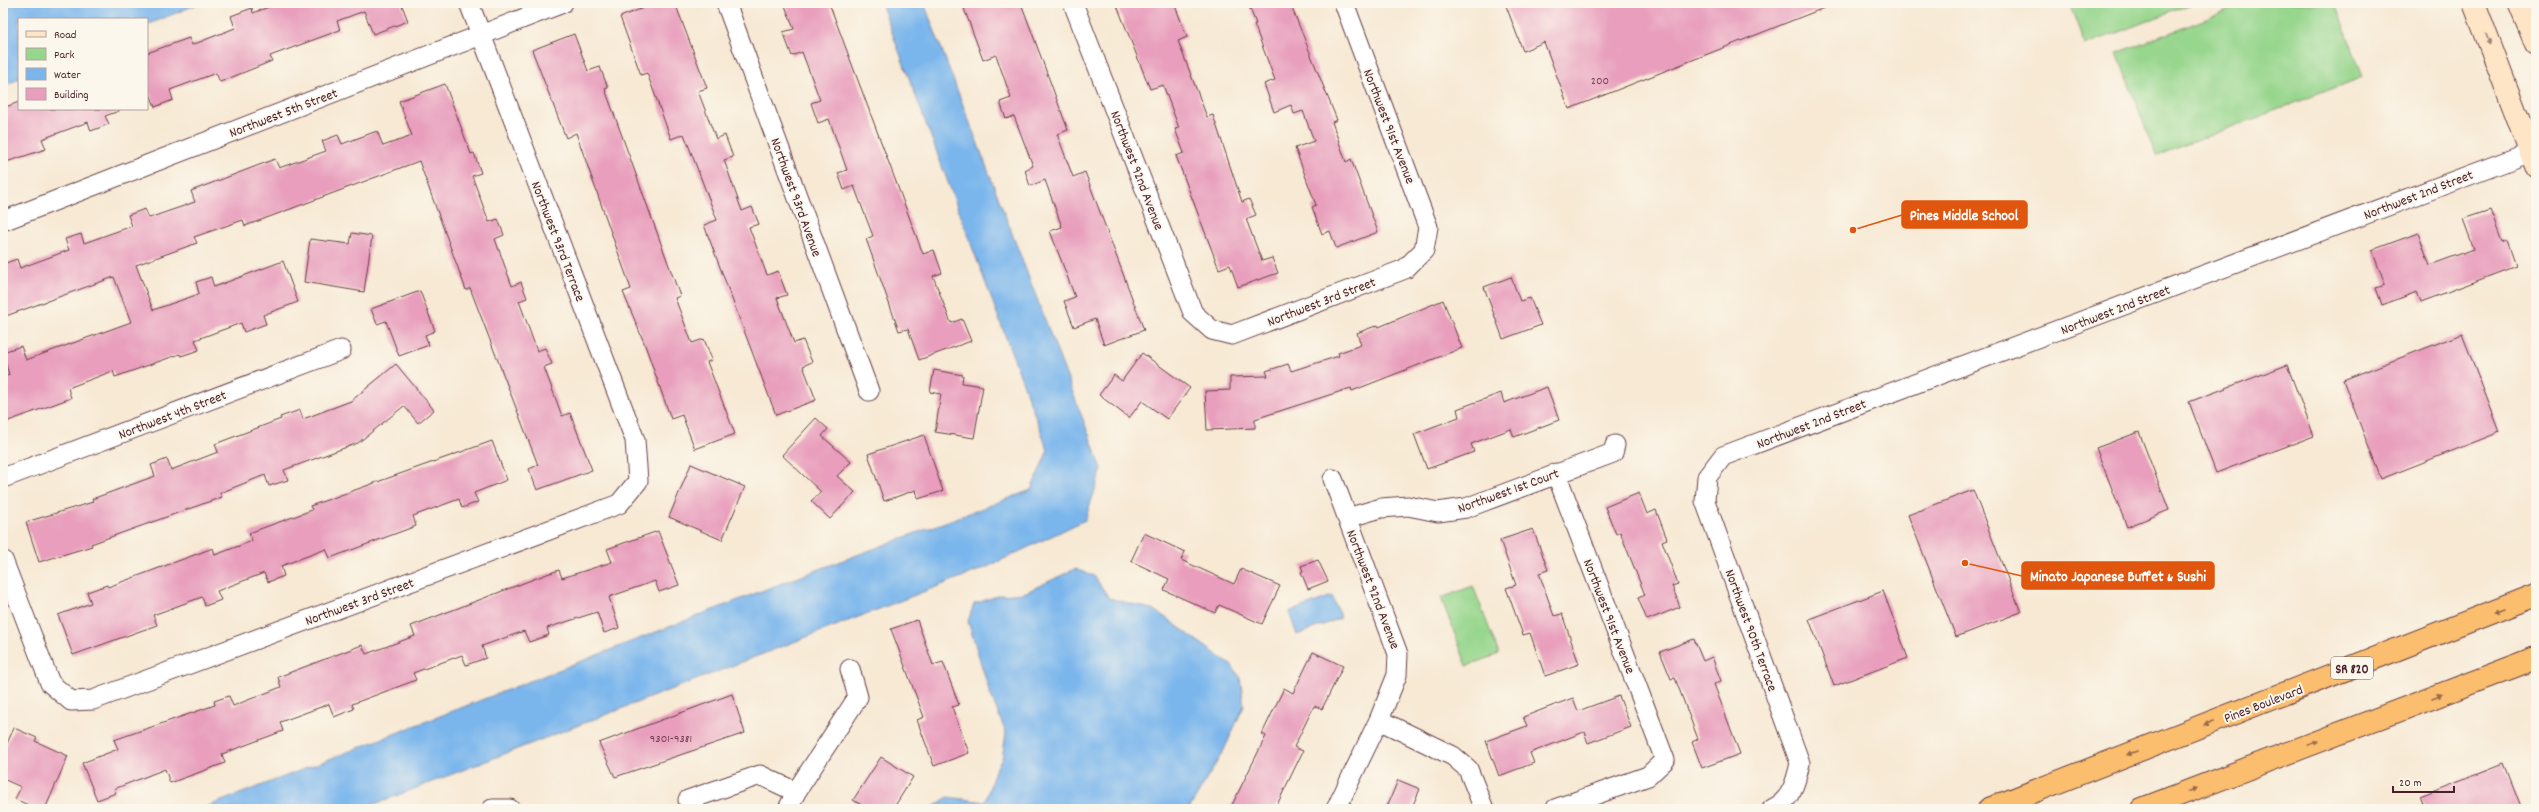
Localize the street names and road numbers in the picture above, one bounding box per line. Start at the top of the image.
street label: Northwest 91st Avenue [1357,66,1419,187]
street label: Northwest 5th Street [227,84,341,144]
street label: Northwest 92nd Avenue [1104,108,1168,233]
street label: Northwest 93rd Avenue [764,135,826,260]
street label: Northwest 2nd Street [2361,166,2476,226]
street label: Northwest 93rd Terrace [525,179,589,305]
street label: Northwest 3rd Street [1265,273,1379,333]
street label: Northwest 2nd Street [2058,281,2173,341]
street label: Northwest 4th Street [116,386,230,446]
street label: Northwest 2nd Street [1754,395,1869,455]
street label: Northwest 1st Court [1455,464,1562,519]
street label: Northwest 92nd Avenue [1340,527,1404,652]
street label: Northwest 91st Avenue [1577,556,1639,677]
street label: Northwest 90th Terrace [1719,567,1782,695]
street label: Northwest 3rd Street [302,574,417,632]
road number: SR 820 [2331,657,2373,679]
street label: Pines Boulevard [2221,681,2306,729]

